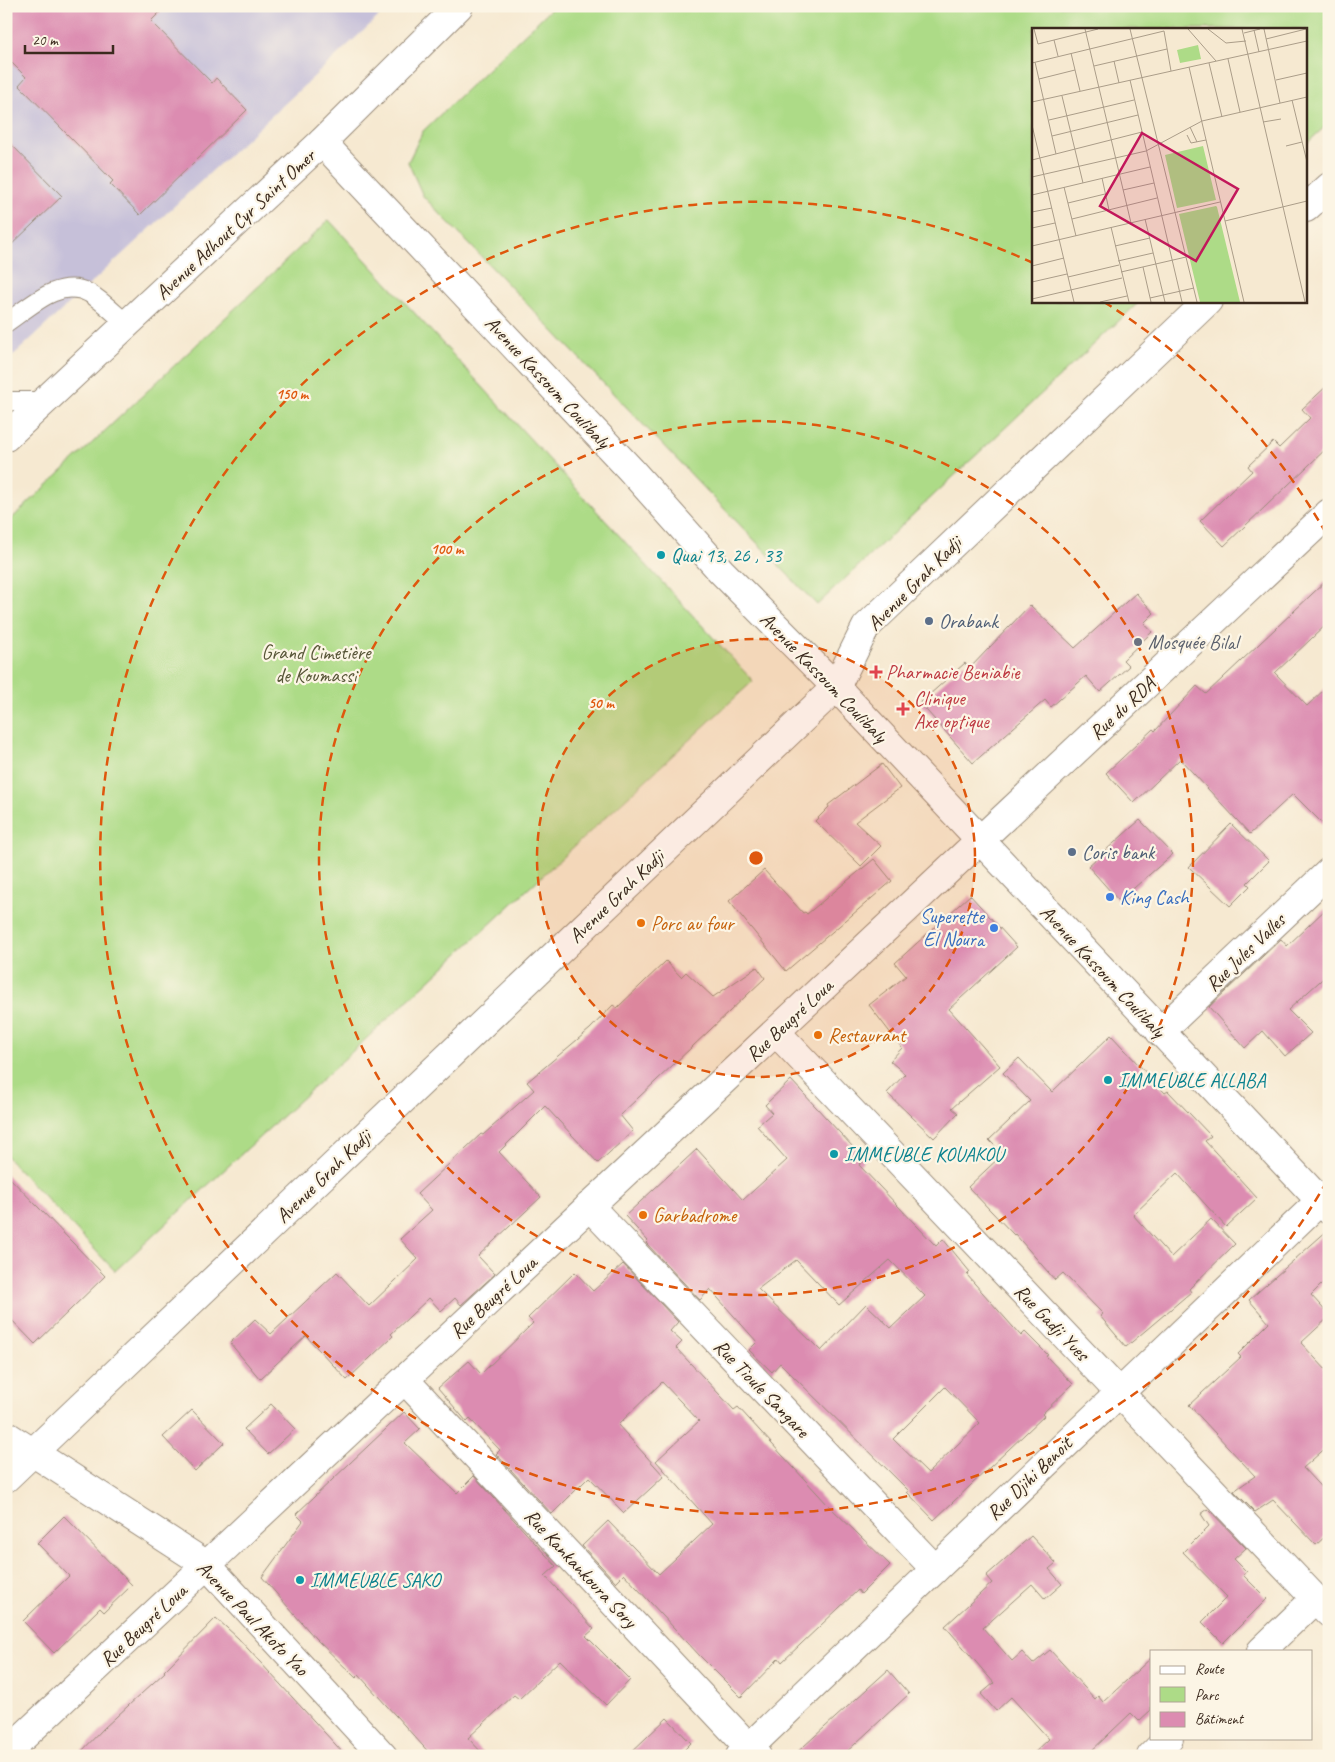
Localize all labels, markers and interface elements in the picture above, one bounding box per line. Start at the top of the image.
scale bar [25,22,112,54]
inset map [1032,28,1308,302]
text: 20 m [32,31,59,50]
street label: Avenue Adhout Cyr Saint Omer [150,142,322,305]
street label: Avenue Kassoum Coulibaly [480,311,617,455]
text: 150 m [276,385,310,404]
street label: Avenue Grah Kadji [862,529,968,636]
text: 100 m [431,540,465,559]
place label: Quai 13, 26 , 33 [671,543,783,568]
marker: Quai 13, 26 , 33 [655,549,667,561]
street label: Avenue Kassoum Coulibaly [755,607,894,750]
place label: Orabank [939,609,999,634]
marker: Orabank [923,615,935,627]
place label: Mosquée Bilal [1148,630,1242,655]
marker: Mosquée Bilal [1132,636,1144,648]
park label: Grand Cimetière de Koumassi [262,640,372,688]
place label: Pharmacie Beniabie [886,660,1021,685]
marker: Pharmacie Beniabie [870,666,882,678]
street label: Rue du RDA [1084,671,1161,745]
place label: Clinique Axe optique [914,686,990,734]
text: 50 m [588,694,615,713]
marker: Clinique Axe optique [896,702,910,716]
place label: Coris bank [1082,840,1156,865]
street label: Avenue Grah Kadji [563,843,671,948]
marker: Coris bank [1066,846,1078,858]
centre of rings [747,849,765,867]
place label: King Cash [1120,885,1190,910]
marker: King Cash [1104,891,1116,903]
street label: Avenue Kassoum Coulibaly [1035,900,1172,1044]
place label: Superette El Noura [920,904,986,952]
street label: Rue Jules Valles [1200,907,1292,997]
place label: Porc au four [651,911,735,936]
marker: Porc au four [635,917,647,929]
marker: Superette El Noura [988,922,1000,934]
street label: Rue Beugré Loua [741,973,839,1067]
place label: Restaurant [828,1023,908,1048]
marker: Restaurant [812,1029,824,1041]
place label: IMMEUBLE ALLABA [1118,1068,1266,1093]
marker: IMMEUBLE ALLABA [1102,1074,1114,1086]
street label: Avenue Grah Kadji [270,1123,378,1228]
place label: IMMEUBLE KOUAKOU [844,1142,1007,1167]
marker: IMMEUBLE KOUAKOU [828,1148,840,1160]
place label: Garbadrome [653,1203,738,1228]
marker: Garbadrome [637,1209,649,1221]
street label: Rue Beugré Loua [445,1250,543,1344]
street label: Rue Gadji Yves [1009,1279,1096,1367]
street label: Rue Tioule Sangare [709,1334,816,1444]
street label: Rue Djihi Benoit [981,1430,1079,1525]
street label: Rue Kankankoura Sory [519,1504,644,1635]
street label: Avenue Paul Akoto Yao [191,1556,314,1682]
place label: IMMEUBLE SAKO [310,1568,442,1593]
marker: IMMEUBLE SAKO [294,1574,306,1586]
street label: Rue Beugré Loua [95,1578,193,1672]
legend [1150,1650,1312,1740]
text: Route [1195,1660,1225,1679]
text: Parc [1195,1686,1219,1705]
text: Bâtiment [1195,1710,1245,1729]

